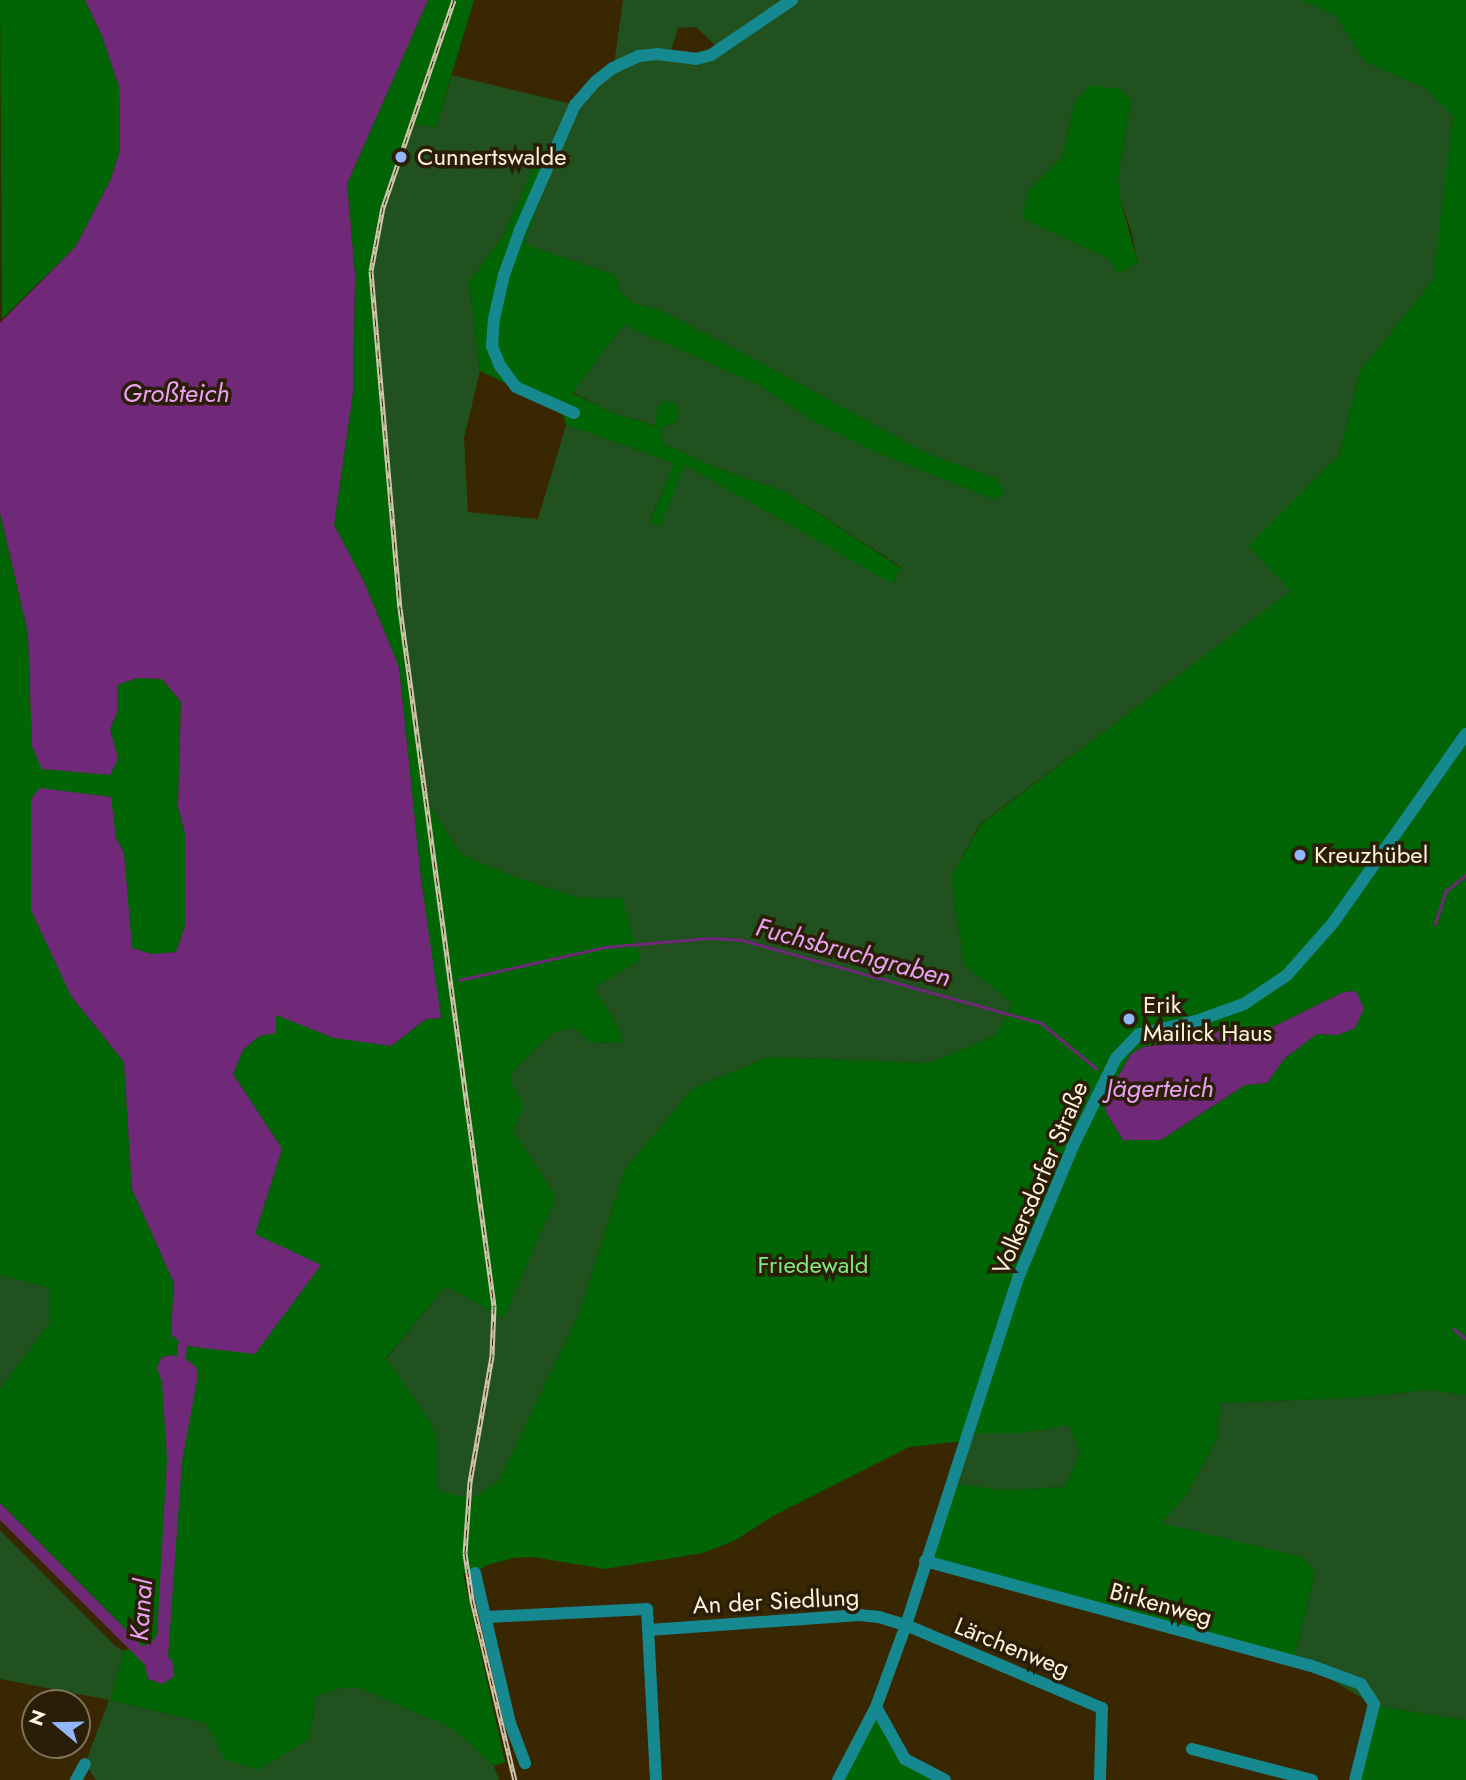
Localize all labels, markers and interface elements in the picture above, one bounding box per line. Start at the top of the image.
place label: Cunnertswalde [417,143,567,171]
marker: Cunnertswalde [391,147,411,167]
water label: Großteich [122,378,230,410]
place label: Kreuzhübel [1314,841,1428,869]
marker: Kreuzhübel [1292,847,1308,863]
water label: Fuchsbruchgraben [752,912,954,994]
place label: Erik Mailick Haus [1143,991,1272,1047]
marker: Erik Mailick Haus [1121,1011,1137,1027]
water label: Jägerteich [1106,1073,1214,1105]
street label: Volkersdorfer Straße [986,1077,1094,1279]
park label: Friedewald [757,1251,869,1279]
street label: Birkenweg [1107,1577,1215,1631]
water label: Kanal [124,1578,160,1642]
street label: An der Siedlung [692,1582,860,1620]
street label: Lärchenweg [950,1611,1074,1683]
north arrow [21,1689,91,1759]
text: N [22,1706,53,1729]

